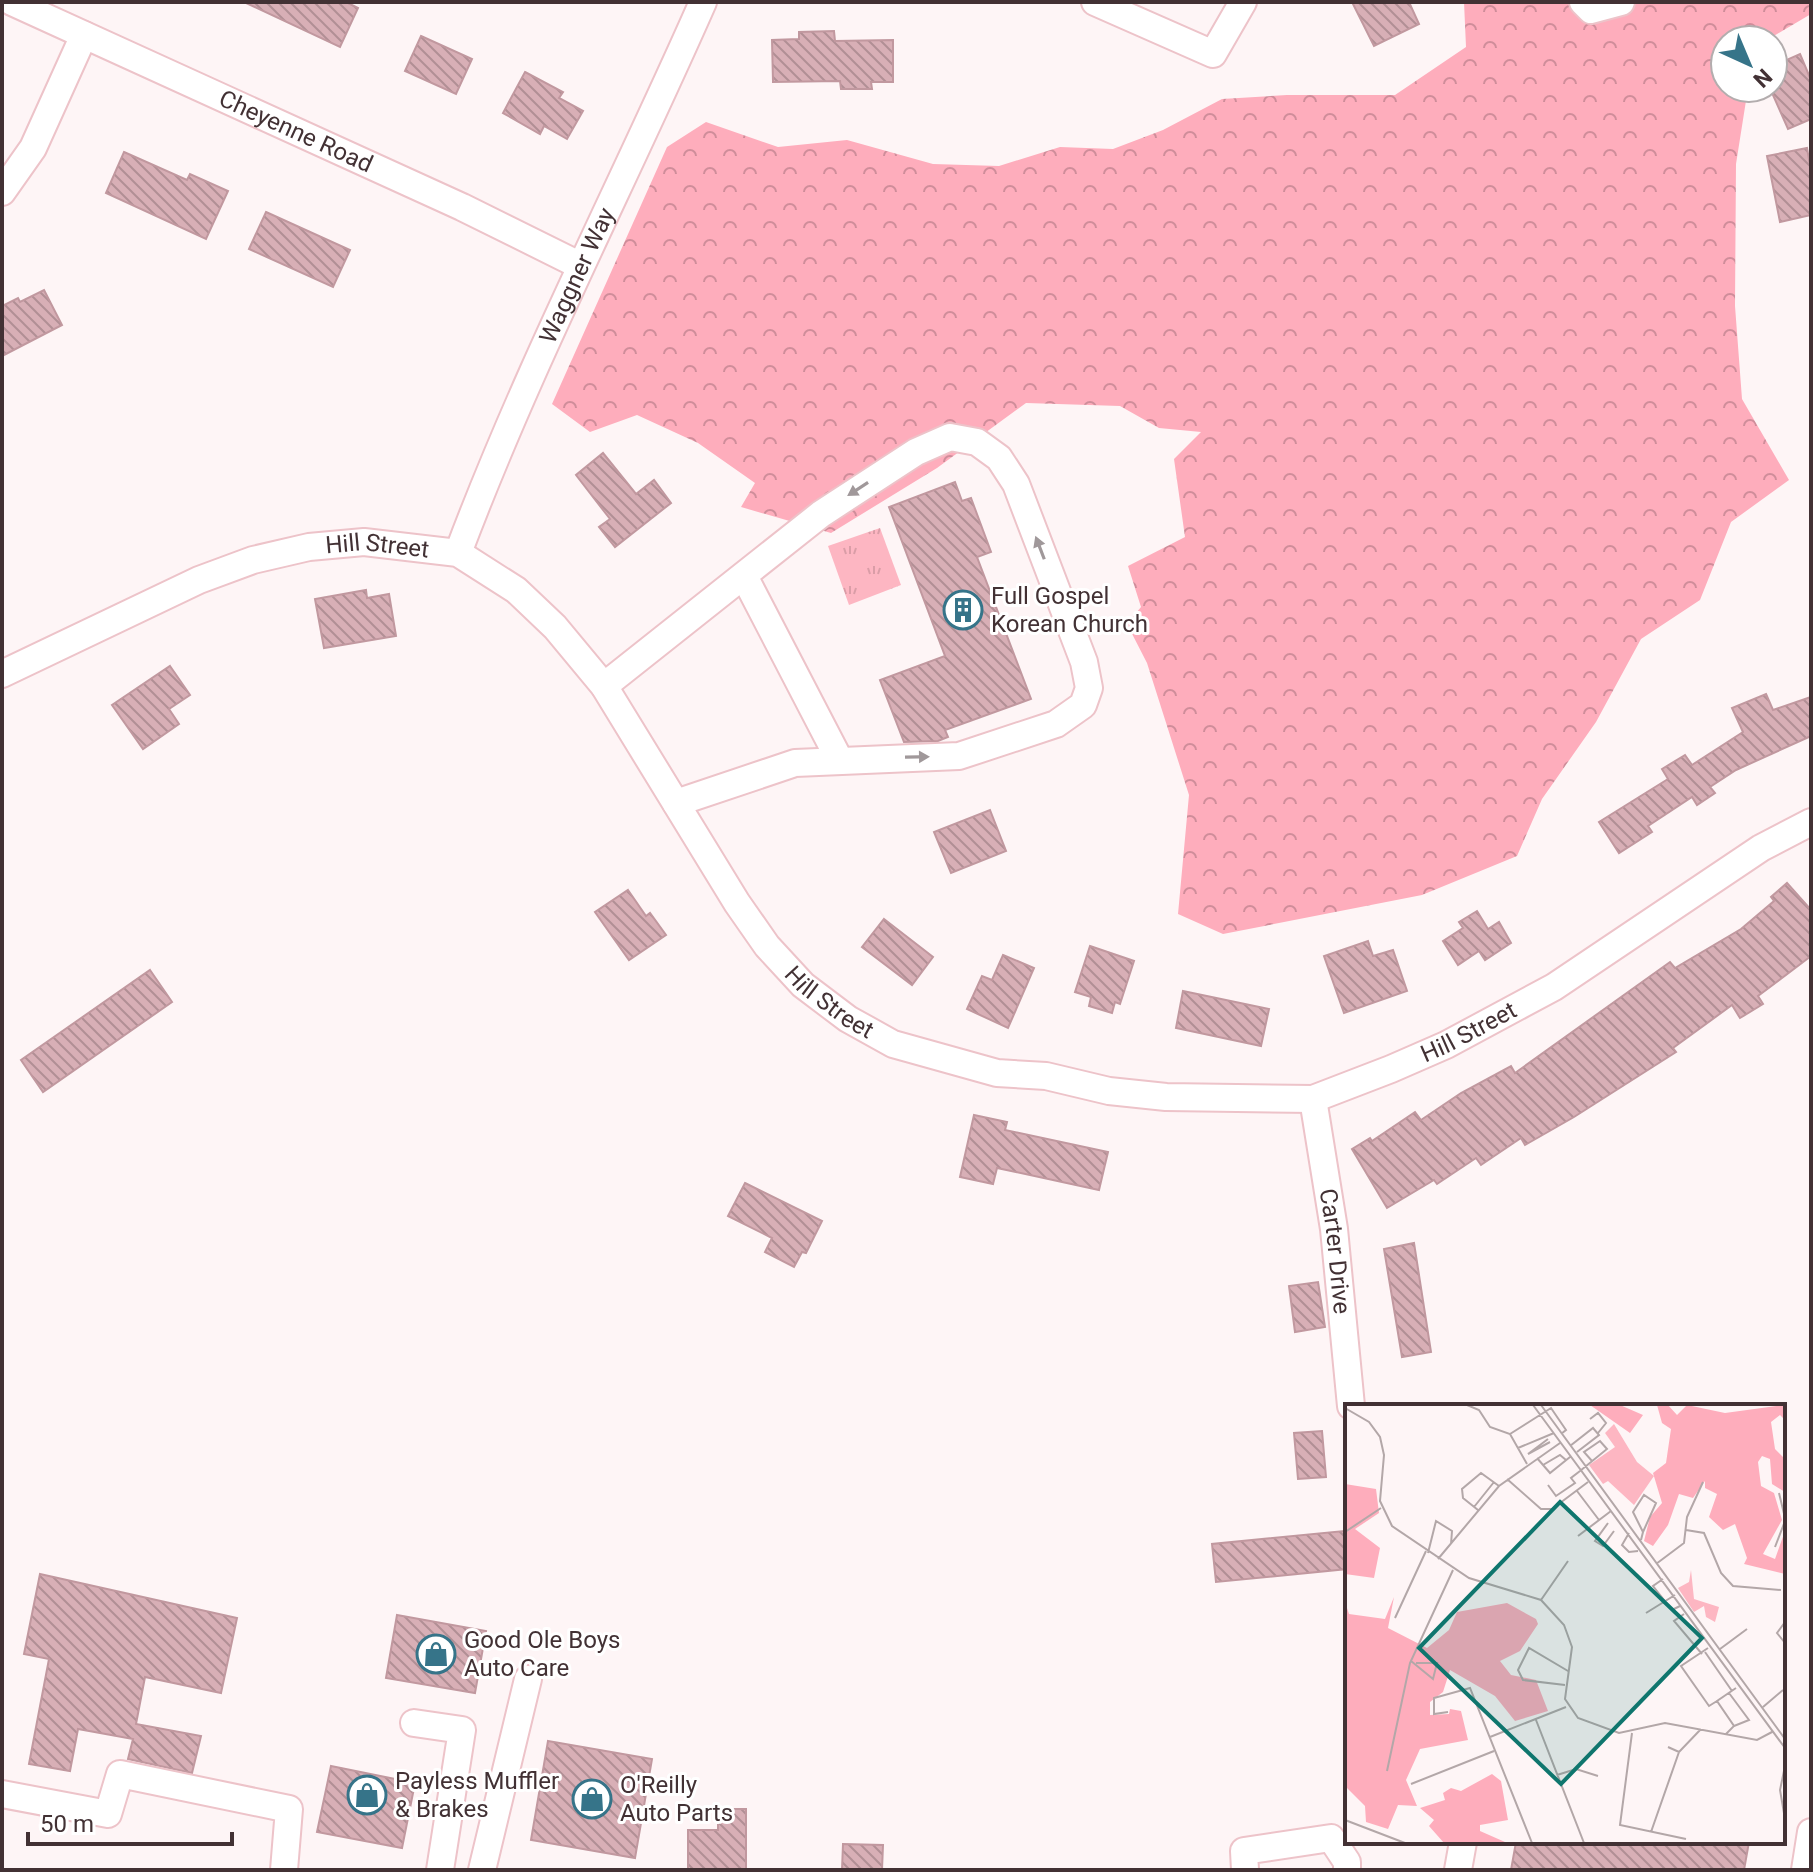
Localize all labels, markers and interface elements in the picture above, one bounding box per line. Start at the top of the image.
north arrow [1709,24,1789,104]
text: N [1748,64,1777,92]
street label: Cheyenne Road [215,84,377,178]
street label: Waggner Way [534,203,621,348]
one-way arrow [847,482,869,496]
street label: Hill Street [324,528,431,564]
one-way arrow [1033,536,1046,560]
place label: Full Gospel Korean Church [991,582,1148,638]
building icon: Full Gospel Korean Church [942,589,984,631]
one-way arrow [905,751,930,763]
street label: Hill Street [779,960,879,1044]
street label: Hill Street [1416,996,1521,1068]
street label: Carter Drive [1314,1187,1356,1315]
inset map [1345,1404,1785,1844]
place label: Good Ole Boys Auto Care [464,1626,620,1682]
shop icon: Good Ole Boys Auto Care [415,1633,457,1675]
place label: Payless Muffler & Brakes [395,1767,559,1823]
place label: O'Reilly Auto Parts [620,1771,733,1827]
shop icon: Payless Muffler & Brakes [346,1774,388,1816]
shop icon: O'Reilly Auto Parts [571,1778,613,1820]
scale bar [28,1796,232,1846]
text: 50 m [40,1810,94,1838]

